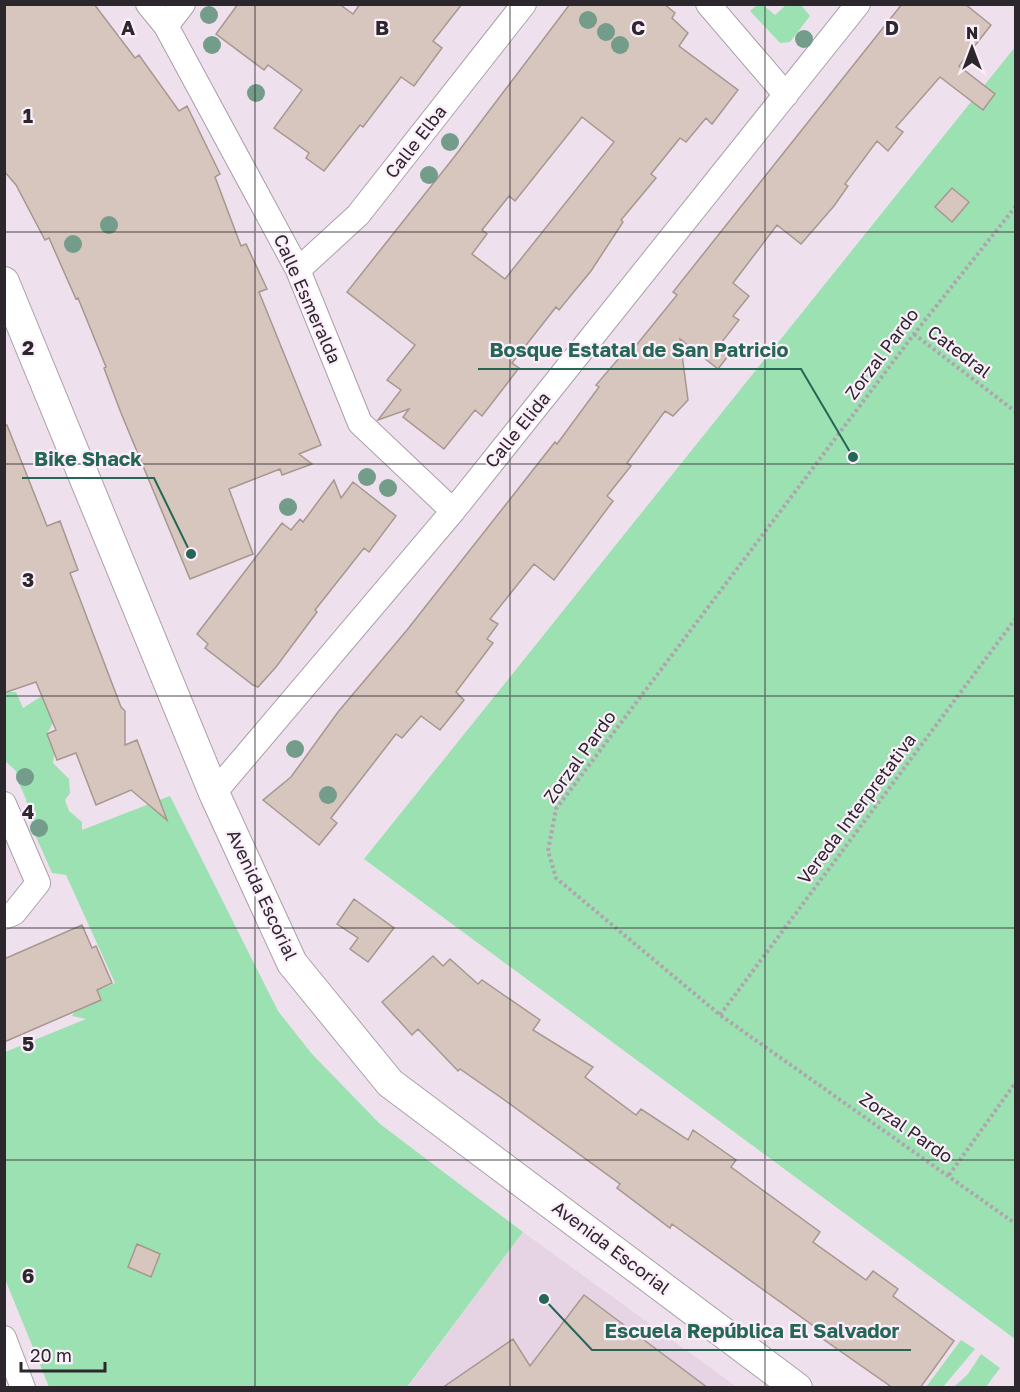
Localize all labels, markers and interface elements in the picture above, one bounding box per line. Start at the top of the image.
text: A [121,15,135,39]
text: B [375,15,389,39]
text: C [631,15,645,39]
text: D [885,15,899,39]
north arrow [942,18,1002,78]
text: N [966,23,978,43]
street label: Calle Elba [380,100,451,182]
text: 1 [23,103,33,127]
street label: Calle Esmeralda [270,230,346,367]
street label: Zorzal Pardo [840,303,923,403]
street label: Catedral [924,320,996,382]
callout: Bosque Estatal de San Patricio [478,331,801,369]
text: 2 [22,335,34,359]
text: Bosque Estatal de San Patricio [490,337,788,361]
street label: Calle Elida [480,387,555,472]
callout: Bike Shack [22,440,154,478]
text: Bike Shack [34,446,142,470]
text: 3 [22,567,34,591]
street label: Zorzal Pardo [538,706,620,807]
street label: Vereda Interpretativa [792,729,920,888]
text: 4 [22,799,34,823]
street label: Avenida Escorial [223,826,303,964]
text: 5 [22,1031,34,1055]
street label: Zorzal Pardo [856,1087,957,1167]
street label: Avenida Escorial [548,1196,675,1299]
text: 6 [22,1263,34,1287]
callout: Escuela República El Salvador [592,1312,911,1350]
text: Escuela República El Salvador [605,1318,900,1342]
scale bar [21,1335,105,1373]
text: 20 m [30,1344,72,1366]

